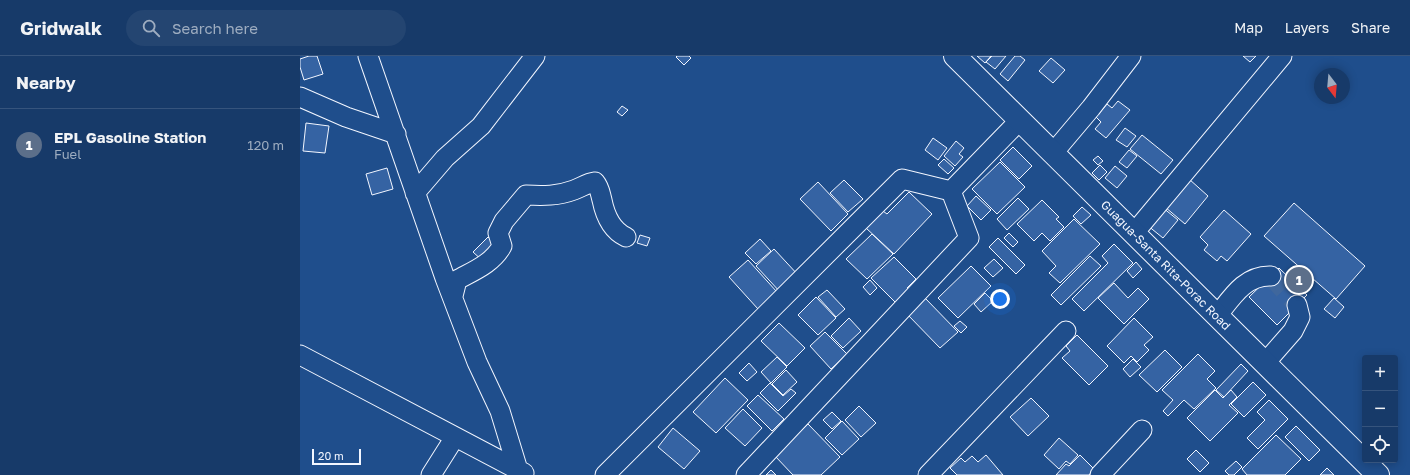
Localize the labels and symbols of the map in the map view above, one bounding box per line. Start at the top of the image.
north arrow [1314,68,1350,104]
street label: Guagua-Santa Rita-Porac Road [1098,197,1234,333]
pin: 1 [1286,265,1312,295]
your location [990,289,1010,309]
scale bar [312,447,361,466]

